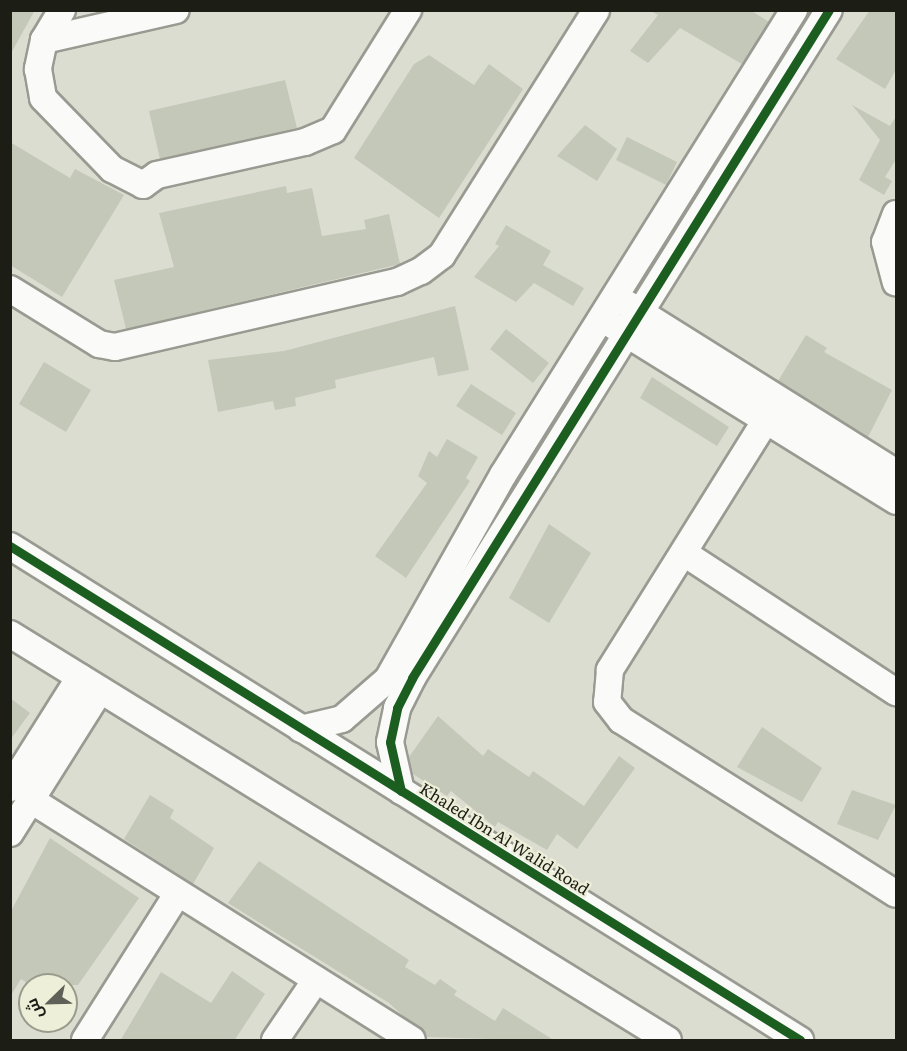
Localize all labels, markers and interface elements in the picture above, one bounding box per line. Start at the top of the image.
street label: Khaled Ibn Al Walid Road [417,778,593,898]
north arrow [18,973,78,1033]
text: ش [18,995,48,1023]

